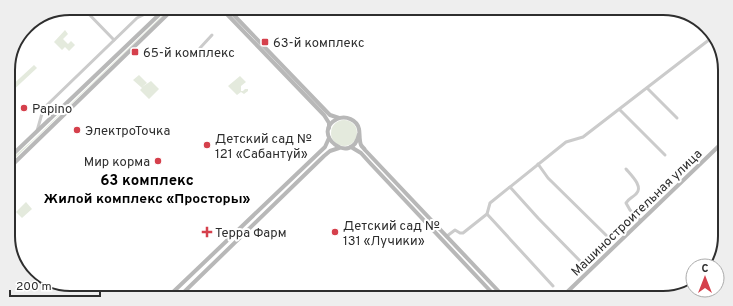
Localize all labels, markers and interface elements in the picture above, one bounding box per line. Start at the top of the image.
place label: 63-й комплекс [273,36,364,52]
marker: 63-й комплекс [260,37,270,47]
place label: 65-й комплекс [143,46,235,62]
marker: 65-й комплекс [130,47,140,57]
place label: Papino [32,102,72,118]
marker: Papino [19,103,29,113]
place label: ЭлектроТочка [85,124,170,140]
marker: ЭлектроТочка [72,125,82,135]
place label: Детский сад № 121 «Сабантуй» [215,132,312,163]
marker: Детский сад № 121 «Сабантуй» [202,140,212,150]
street label: Машиностроительная улица [569,147,706,280]
place label: Мир корма [84,155,150,171]
marker: Мир корма [153,156,163,166]
district label: 63 комплекс [100,172,194,191]
district label: Жилой комплекс «Просторы» [44,191,251,208]
place label: Детский сад № 131 «Лучики» [343,219,440,250]
place label: Терра Фарм [215,226,286,242]
marker: Терра Фарм [202,227,212,237]
marker: Детский сад № 131 «Лучики» [330,227,340,237]
north arrow [685,258,725,298]
text: С [701,262,709,276]
scale bar [10,272,100,298]
text: 200 m [16,279,52,295]

